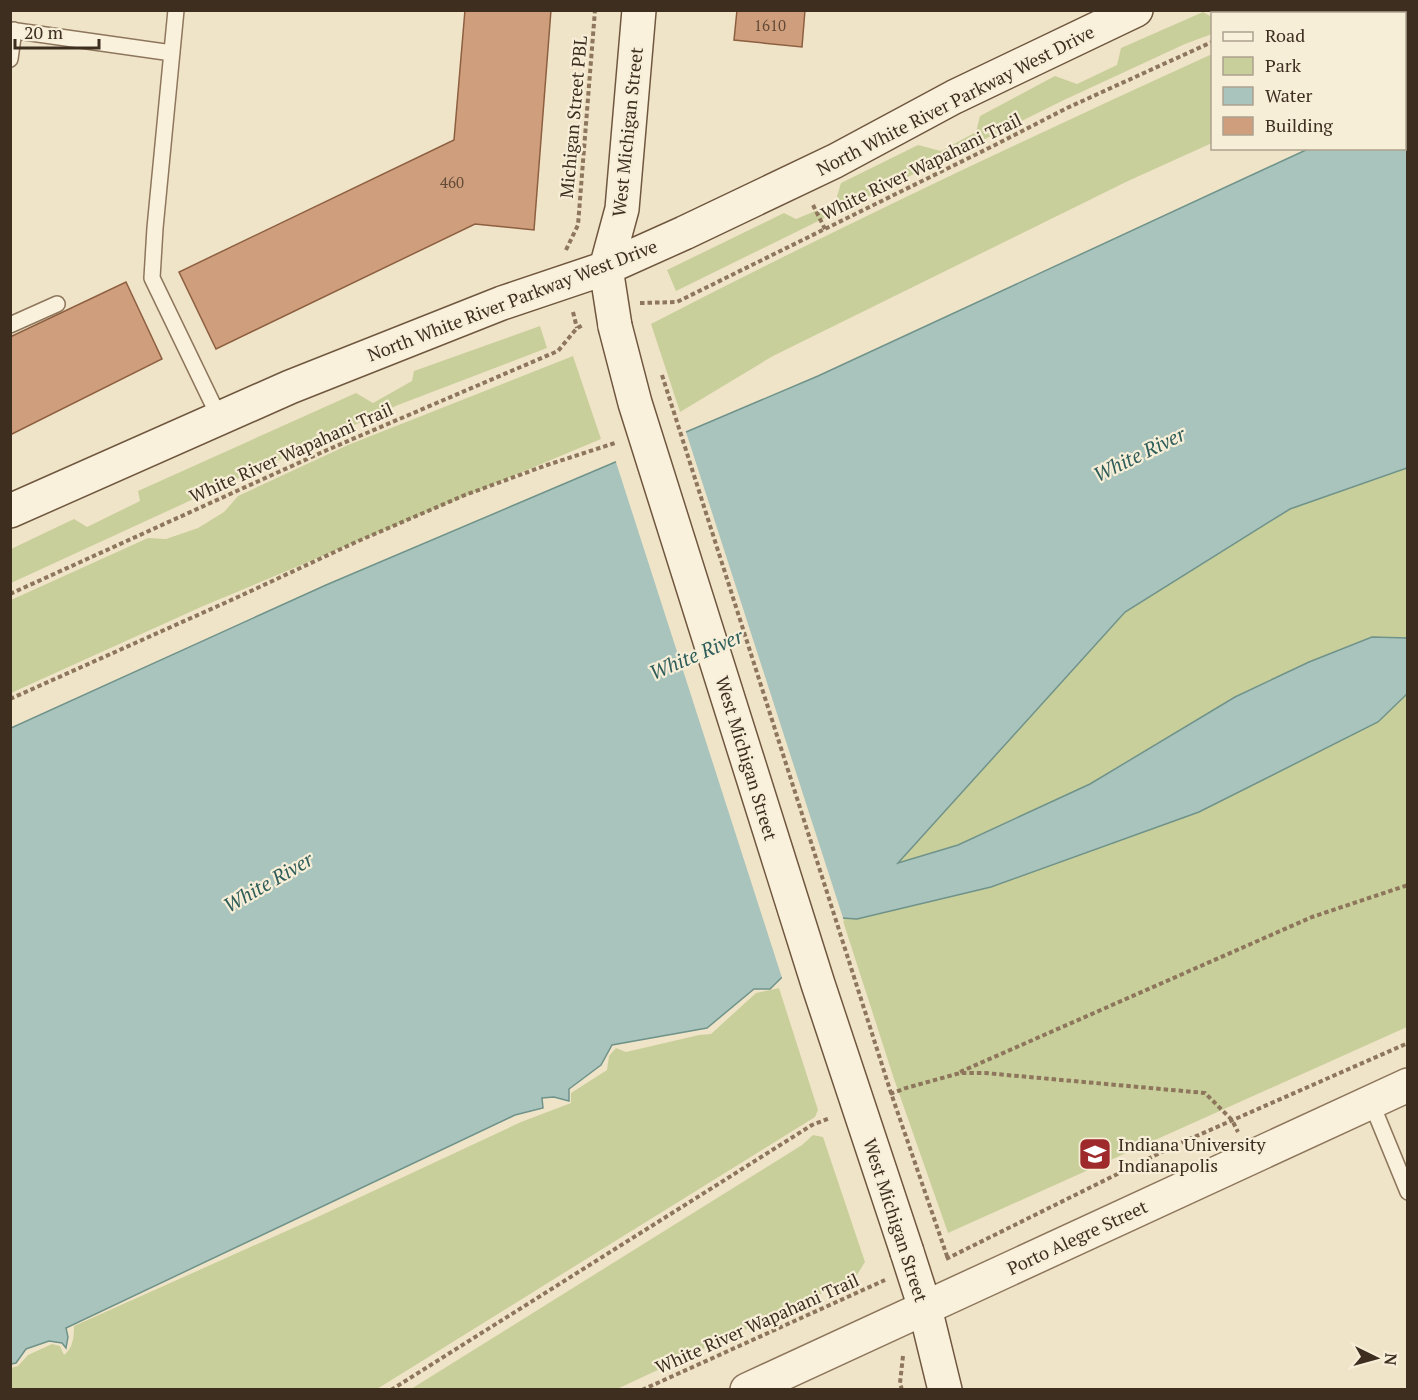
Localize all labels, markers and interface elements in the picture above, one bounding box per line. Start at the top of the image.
scale bar [15,12,99,50]
legend [1211,12,1406,150]
house number: 1610 [754,15,786,35]
street label: North White River Parkway West Drive [812,19,1098,181]
text: 20 m [24,20,64,44]
text: Road [1265,23,1305,47]
street label: Michigan Street PBL [554,35,592,199]
street label: West Michigan Street [606,46,648,218]
text: Park [1265,53,1302,77]
text: Water [1265,83,1312,107]
street label: White River Wapahani Trail [817,107,1025,225]
text: Building [1265,113,1333,137]
house number: 460 [440,172,464,192]
street label: North White River Parkway West Drive [364,233,660,367]
street label: White River Wapahani Trail [185,396,397,508]
water label: White River [1089,420,1191,488]
water label: White River [645,622,748,686]
street label: West Michigan Street [711,673,784,843]
water label: White River [218,845,319,918]
place label: Indiana University Indianapolis [1118,1132,1267,1177]
street label: West Michigan Street [858,1135,934,1305]
school or university icon: Indiana University Indianapolis [1077,1136,1113,1172]
street label: Porto Alegre Street [1003,1194,1151,1280]
street label: White River Wapahani Trail [651,1267,863,1379]
north arrow [1346,1328,1406,1388]
text: N [1379,1352,1402,1366]

